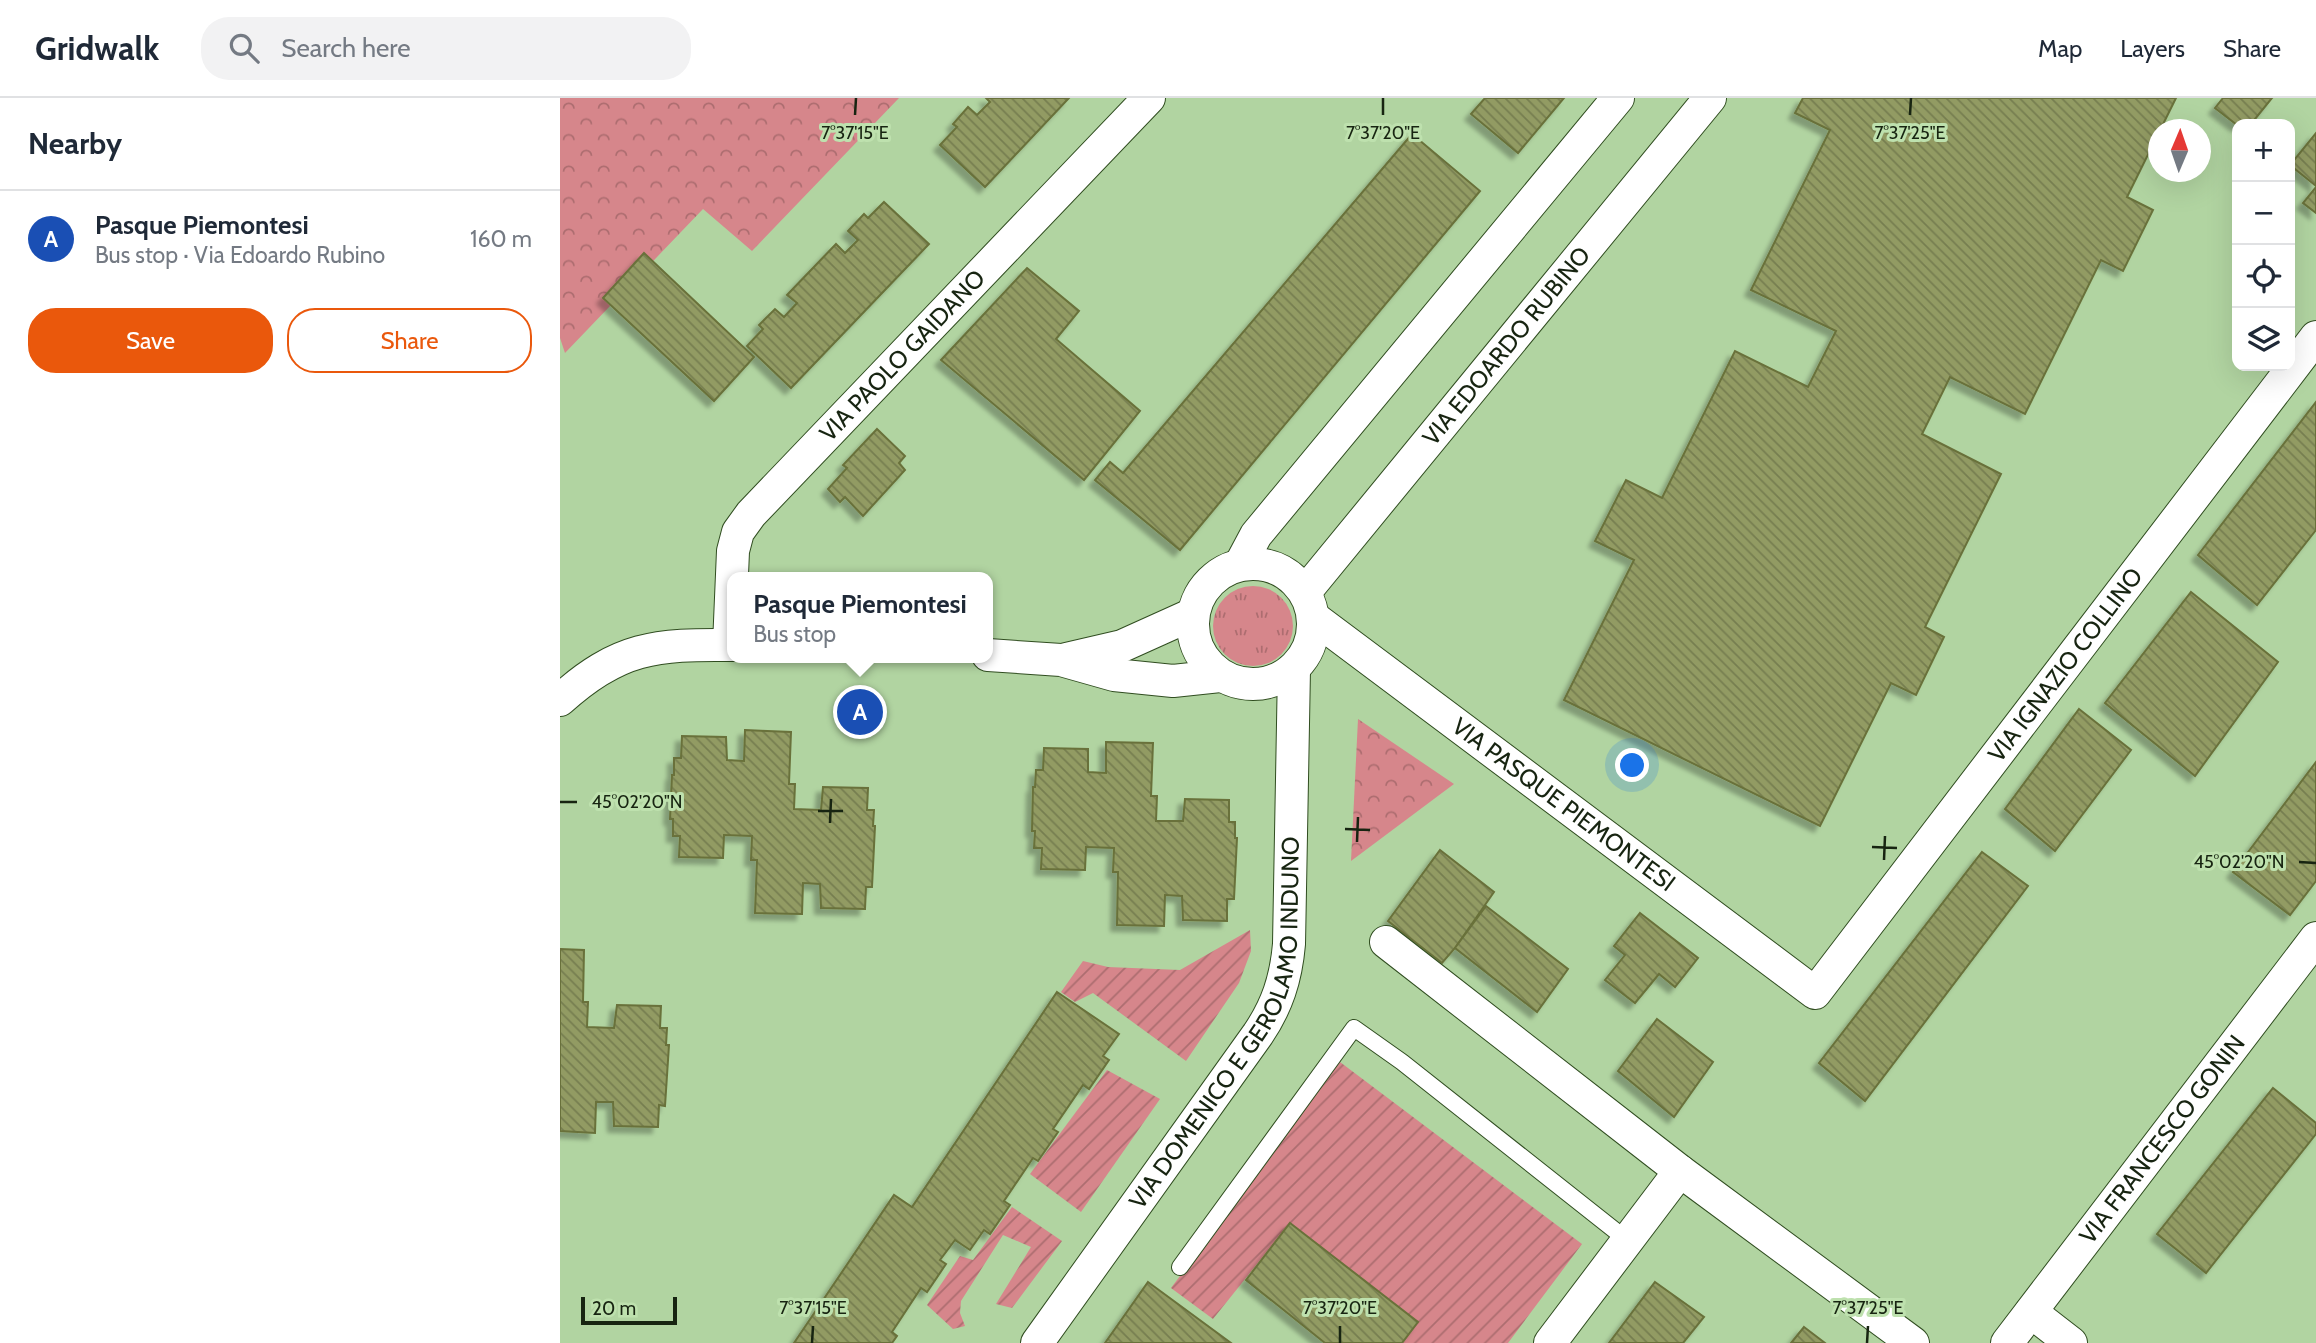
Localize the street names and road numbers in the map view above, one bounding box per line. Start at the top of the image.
street label: VIA EDOARDO RUBINO [1416,241,1596,451]
street label: VIA PAOLO GAIDANO [813,263,991,447]
street label: VIA IGNAZIO COLLINO [1982,562,2148,767]
street label: VIA PASQUE PIEMONTESI [1447,711,1681,897]
street label: VIA DOMENICO E GEROLAMO INDUNO [1123,836,1305,1214]
street label: VIA FRANCESCO GONIN [2073,1029,2251,1249]

